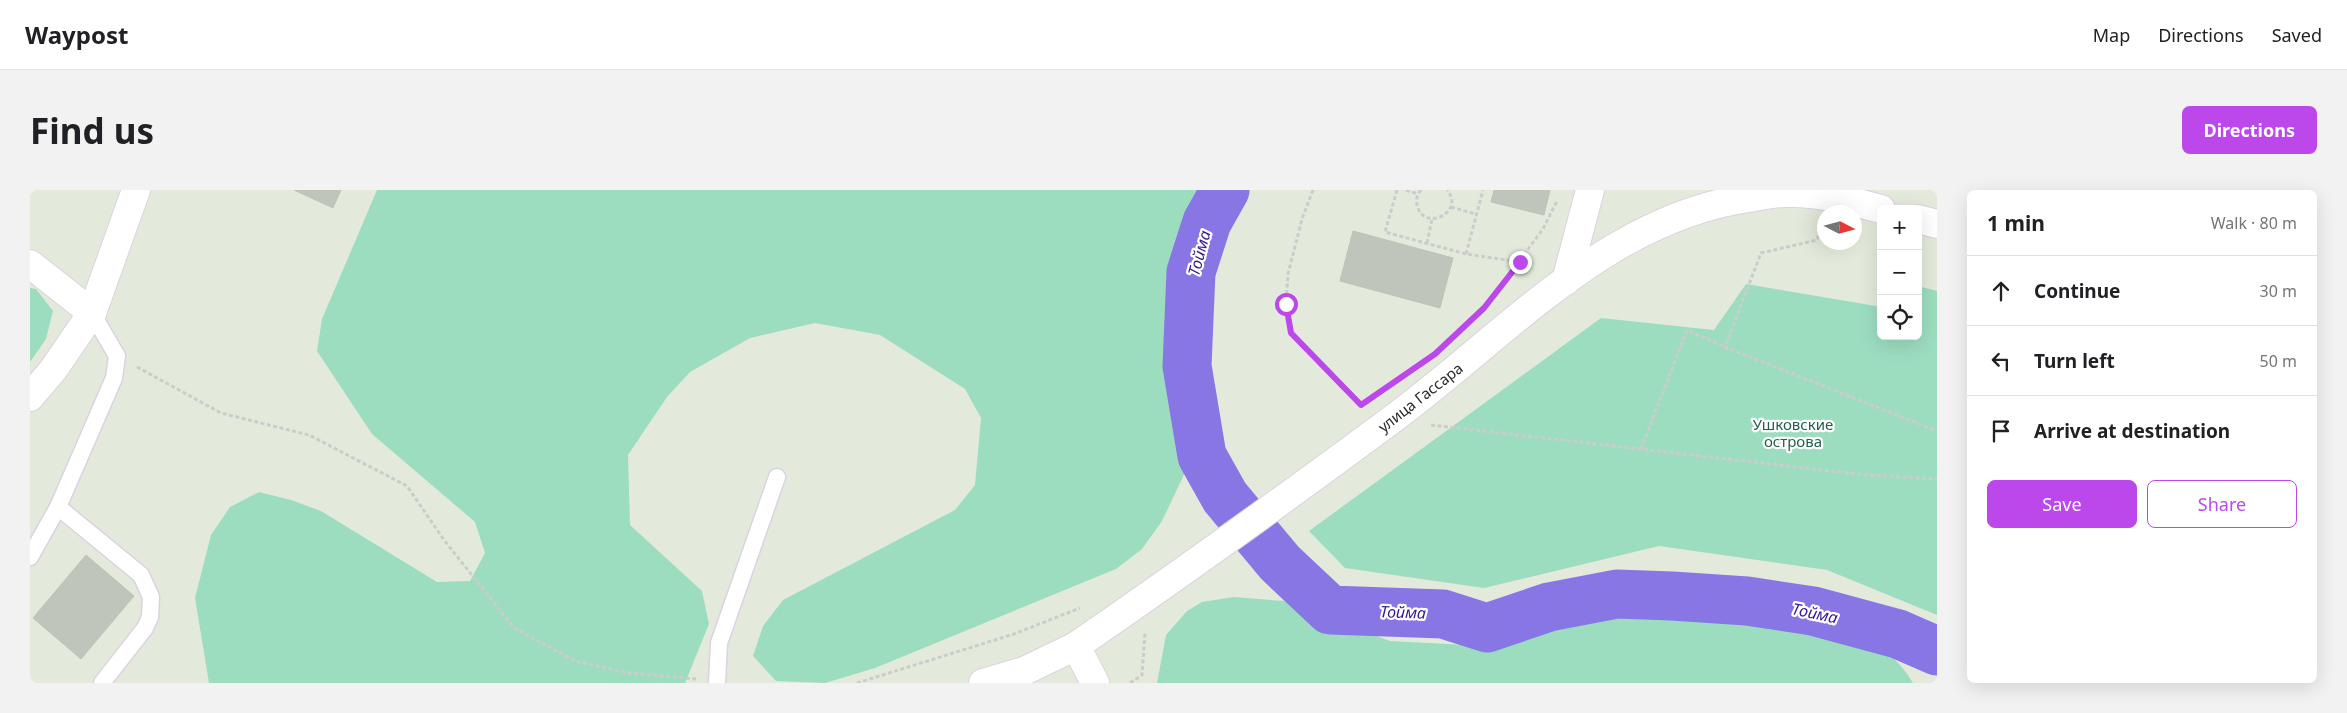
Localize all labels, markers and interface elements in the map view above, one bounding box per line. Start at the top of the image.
text: Waypost [25,18,128,51]
text: Map [2093,23,2130,47]
text: Directions [2158,23,2244,47]
text: Saved [2272,23,2322,47]
button: Directions [2182,106,2317,154]
text: Find us [30,107,154,154]
north arrow [1817,205,1862,250]
map controls [1877,205,1922,340]
button: + [1877,205,1922,250]
text: 1 min [1987,209,2045,237]
text: Walk · 80 m [2211,212,2297,234]
water label: Тойма [1182,228,1216,278]
button: − [1877,250,1922,295]
route end [1509,251,1532,274]
icon: ahead [1987,277,2015,305]
text: Continue [2034,278,2120,304]
text: 30 m [2260,280,2297,302]
route start [1275,293,1298,316]
button: locate [1877,295,1922,340]
icon: left [1987,347,2015,375]
text: Turn left [2034,348,2115,374]
text: 50 m [2260,350,2297,372]
street label: улица Гассара [1374,358,1466,436]
park label: Ушковские острова [1753,414,1833,451]
icon: arrive [1987,417,2015,445]
text: Arrive at destination [2034,418,2230,444]
button: Save [1987,480,2137,528]
button: Share [2147,480,2297,528]
water label: Тойма [1790,597,1840,629]
water label: Тойма [1379,600,1427,624]

